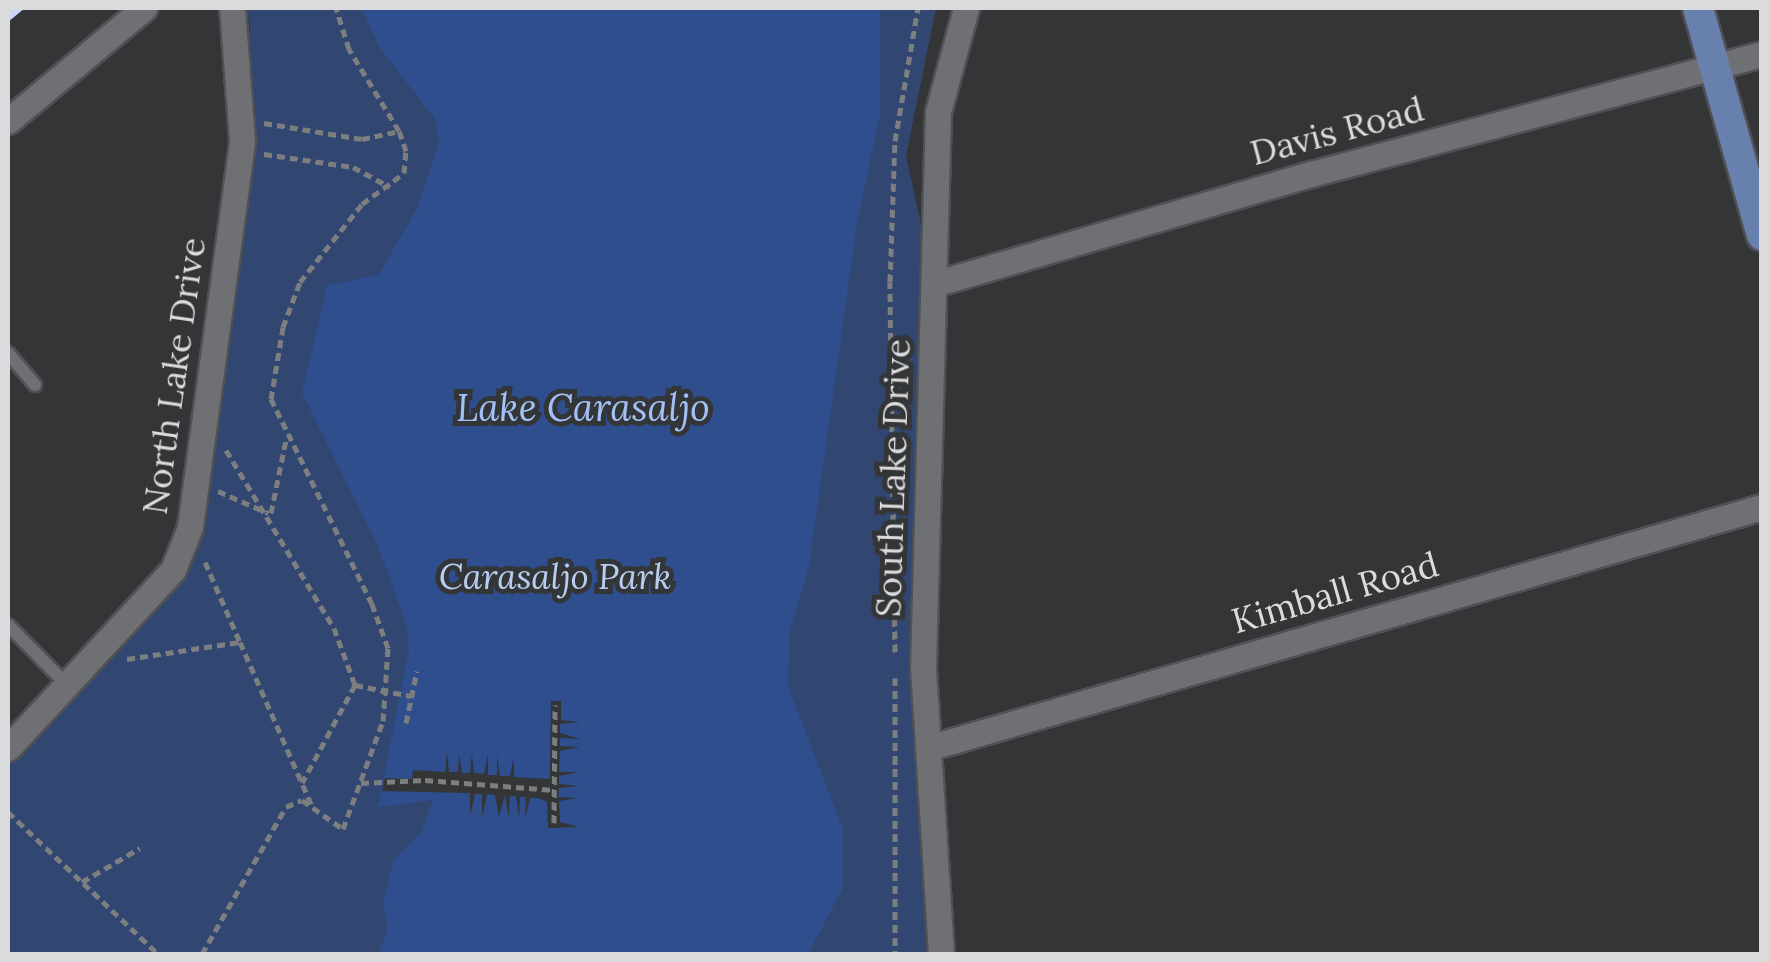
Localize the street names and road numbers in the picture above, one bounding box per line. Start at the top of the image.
street label: Davis Road [1246,88,1428,174]
street label: North Lake Drive [134,235,214,517]
street label: South Lake Drive [867,338,919,618]
street label: Kimball Road [1227,543,1443,643]

